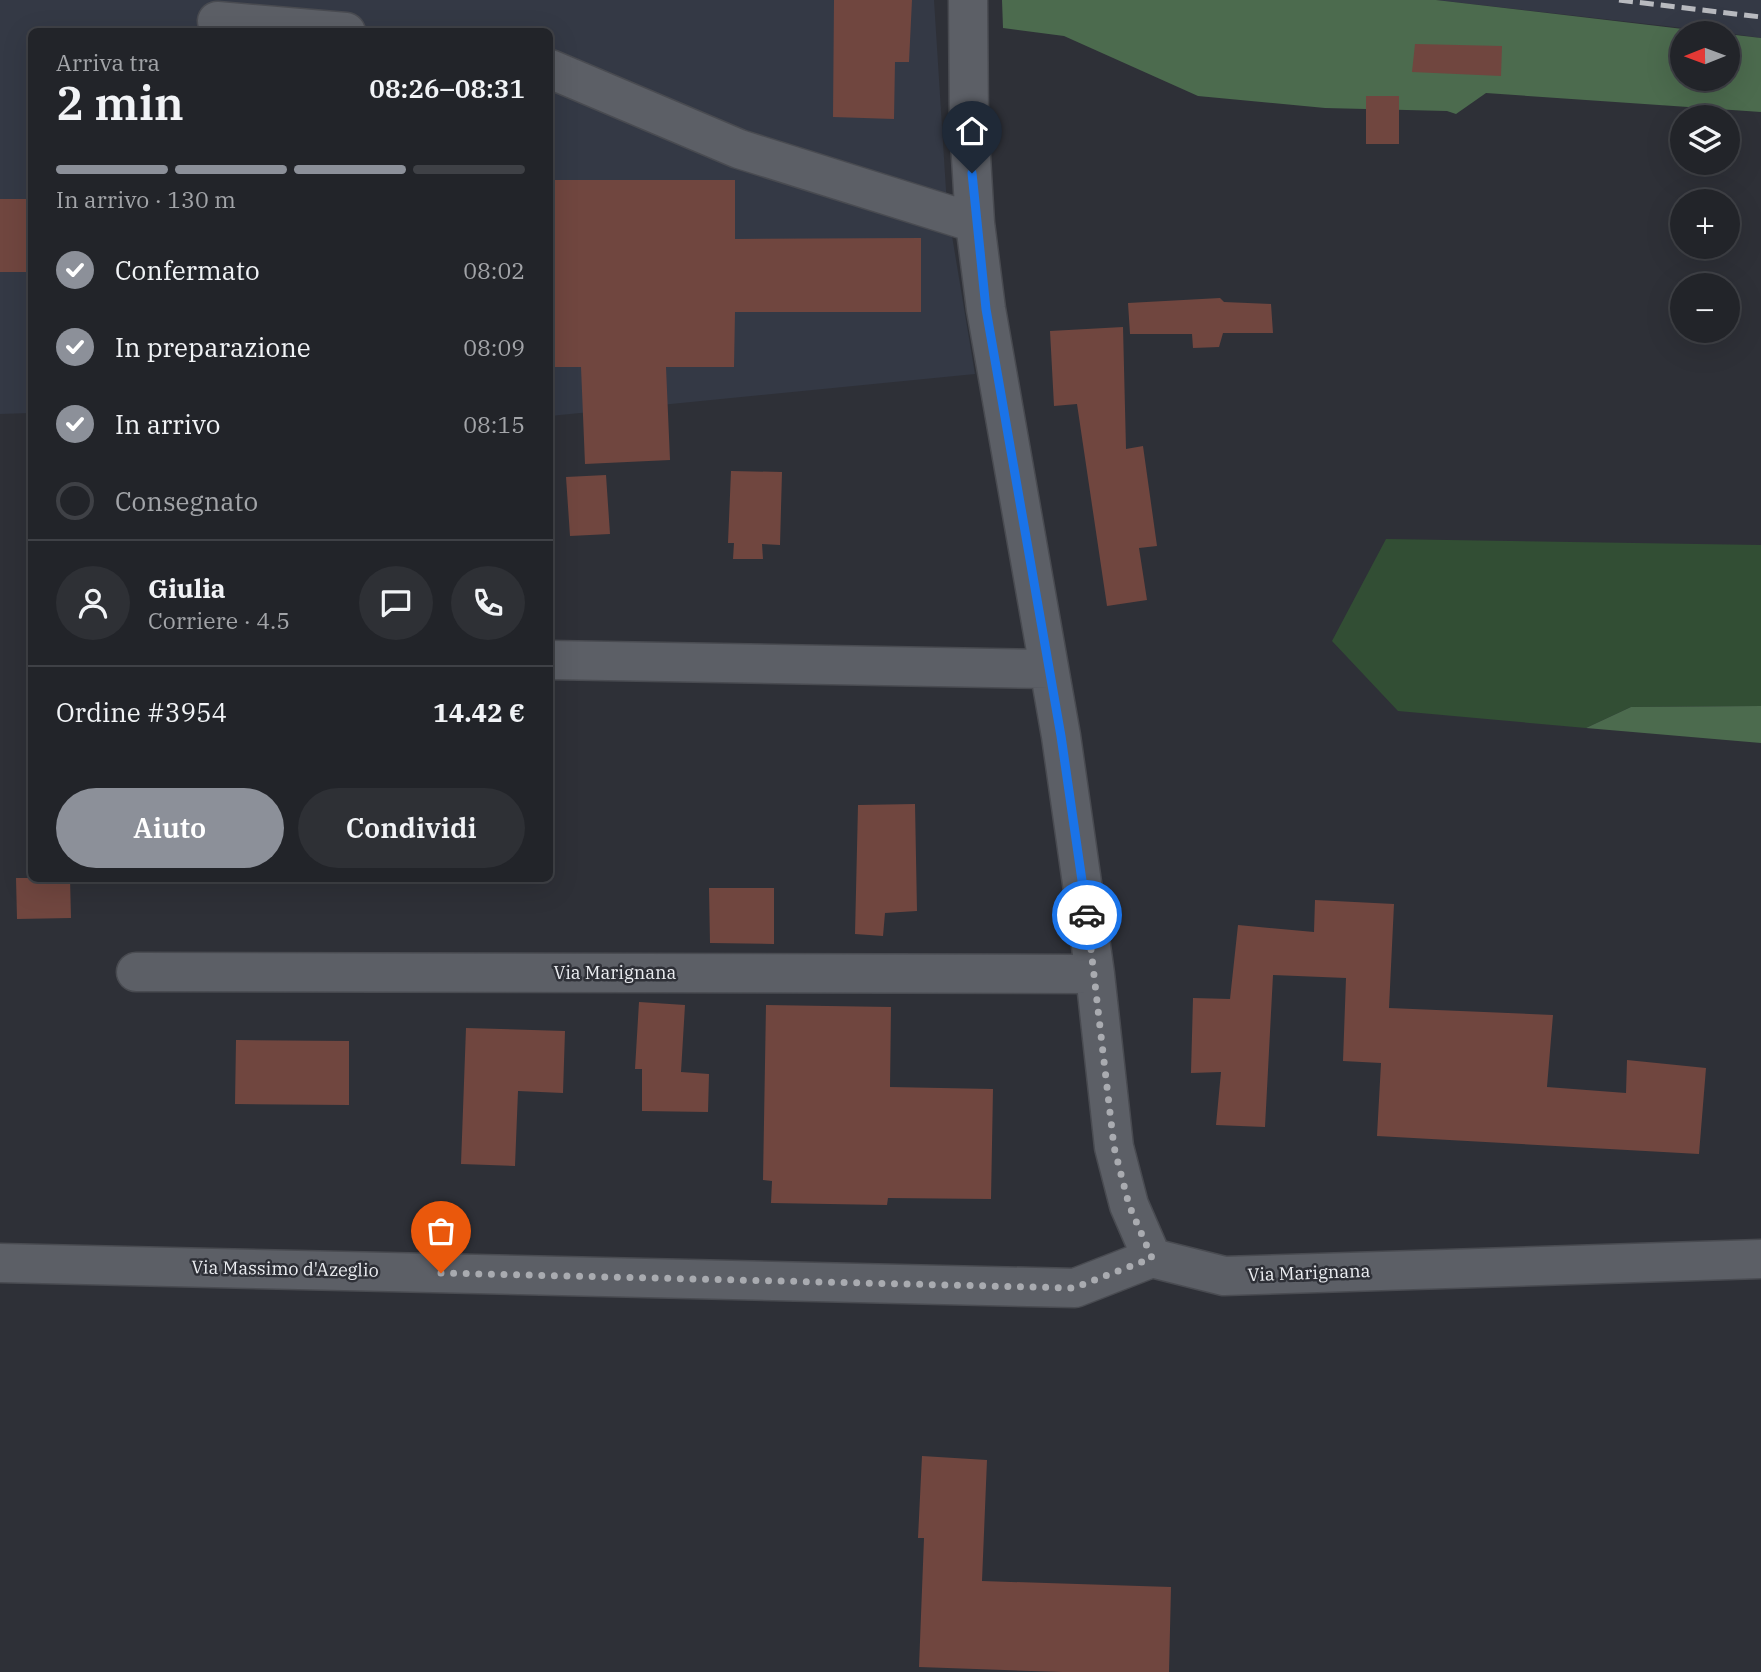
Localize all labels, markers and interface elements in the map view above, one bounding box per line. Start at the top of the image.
north arrow [1670,21,1740,91]
map controls [1670,21,1740,343]
text: Arriva tra [56,47,160,77]
text: 08:26–08:31 [369,71,525,105]
text: 2 min [56,73,184,133]
pin [942,101,1002,173]
button: layers [1670,105,1740,175]
icon: home [953,112,991,150]
text: In arrivo · 130 m [56,184,236,214]
button: + [1670,189,1740,259]
icon: check [56,251,94,289]
text: Confermato [115,253,260,287]
text: 08:02 [463,255,525,285]
button: − [1670,273,1740,343]
icon: check [56,328,94,366]
text: In preparazione [115,330,311,364]
text: 08:09 [463,332,525,362]
icon: check [56,405,94,443]
text: In arrivo [115,407,220,441]
text: 08:15 [463,409,525,439]
text: Consegnato [115,484,258,518]
button: person [56,566,130,640]
button: chat [359,566,433,640]
button: phone [451,566,525,640]
text: Giulia [148,571,226,605]
text: Corriere · 4.5 [148,605,290,635]
text: Ordine #3954 [56,695,227,729]
text: 14.42 € [433,695,525,729]
button: Aiuto [56,788,284,868]
button: Condividi [298,788,525,868]
courier [1052,880,1122,950]
icon: car [1068,896,1106,934]
street label: Via Marignana [554,961,677,984]
pin [411,1201,471,1273]
icon: bag [422,1212,460,1250]
street label: Via Massimo d'Azeglio [191,1255,379,1282]
street label: Via Marignana [1247,1259,1371,1286]

